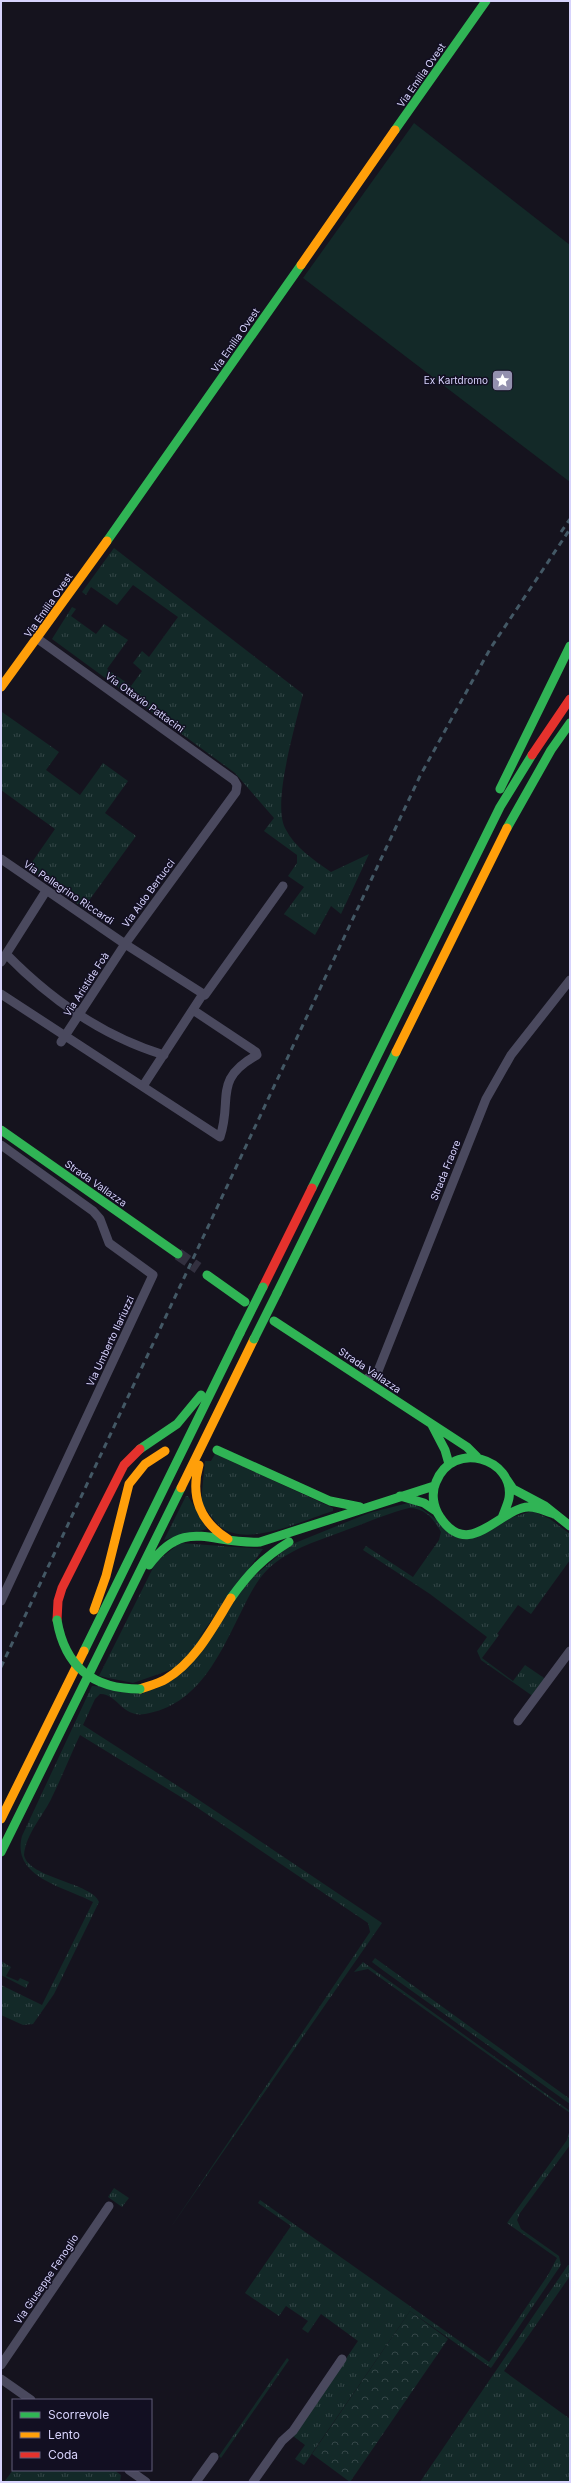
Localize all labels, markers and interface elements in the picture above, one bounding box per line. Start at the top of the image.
street label: Via Emilia Ovest [394,40,448,109]
street label: Via Emilia Ovest [208,305,262,374]
place icon: Ex Kartdromo [490,367,516,393]
place label: Ex Kartdromo [424,374,488,386]
street label: Via Emilia Ovest [21,570,75,639]
street label: Via Ottavio Pattacini [103,669,187,735]
street label: Via Pellegrino Riccardi [22,857,116,927]
street label: Via Aldo Bertucci [119,857,177,929]
street label: Via Aristide Foà [61,950,111,1018]
street label: Strada Fraore [427,1138,463,1202]
street label: Strada Vallazza [63,1157,129,1209]
street label: Via Umberto Ilariuzzi [84,1294,136,1388]
street label: Strada Vallazza [336,1345,404,1395]
street label: Via Giuseppe Fenoglio [11,2232,81,2326]
legend [12,2399,152,2471]
text: Scorrevole [48,2407,109,2422]
text: Lento [48,2427,80,2442]
text: Coda [48,2447,78,2462]

